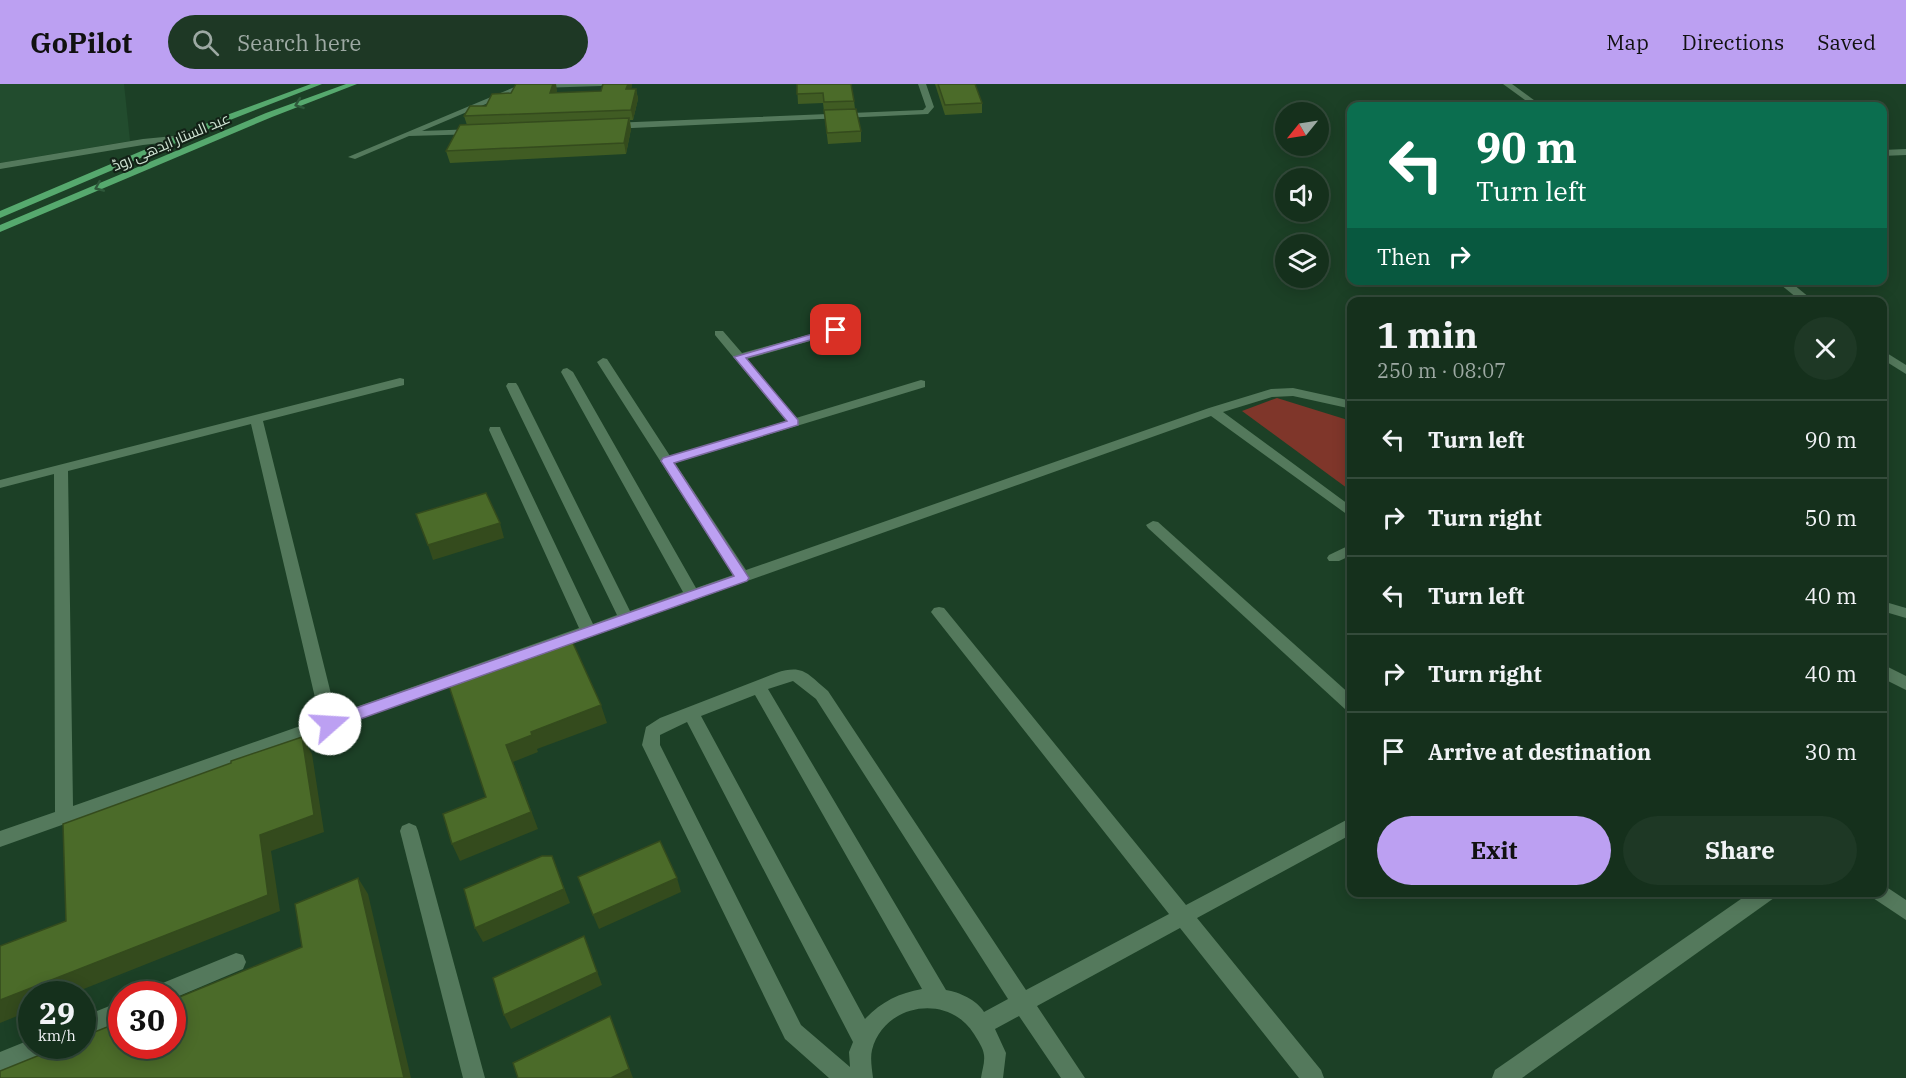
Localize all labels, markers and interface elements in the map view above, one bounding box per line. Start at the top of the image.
search box [168,15,588,69]
text: GoPilot [30,24,132,61]
icon: search [189,26,222,59]
text: Search here [237,28,361,57]
text: Map [1606,28,1649,56]
text: Directions [1682,28,1784,56]
text: Saved [1817,28,1876,56]
one-way arrow [294,97,304,110]
north arrow [1275,102,1329,156]
map controls [1275,102,1329,288]
street label: عبد الستار ایدھی روڈ [109,108,233,176]
text: 90 m [1476,120,1577,175]
icon: left [1377,126,1455,204]
button: sound [1275,168,1329,222]
text: Turn left [1476,173,1587,208]
one-way arrow [94,180,105,192]
button: layers [1275,234,1329,288]
icon: right [1443,240,1476,273]
text: Then [1377,242,1431,271]
pin [810,304,861,355]
text: 1 min [1377,311,1478,358]
icon: arrive [819,313,852,346]
button: close [1794,317,1857,380]
text: 250 m · 08:07 [1377,357,1506,384]
icon: left [1377,423,1410,456]
text: Turn left [1428,425,1524,454]
text: 90 m [1805,425,1857,454]
icon: right [1377,501,1410,534]
text: Turn right [1428,503,1542,532]
text: 50 m [1805,503,1857,532]
icon: left [1377,579,1410,612]
text: Turn left [1428,581,1524,610]
text: 40 m [1805,581,1857,610]
icon: right [1377,657,1410,690]
text: Turn right [1428,659,1542,688]
text: 40 m [1805,659,1857,688]
position arrow [298,692,362,756]
icon: arrive [1377,735,1410,768]
text: Arrive at destination [1428,737,1651,766]
text: 30 m [1805,737,1857,766]
button: Exit [1377,816,1611,885]
button: Share [1623,816,1857,885]
speed limit sign: 30 [108,981,186,1059]
text: 29 [39,993,75,1032]
text: km/h [38,1026,76,1045]

